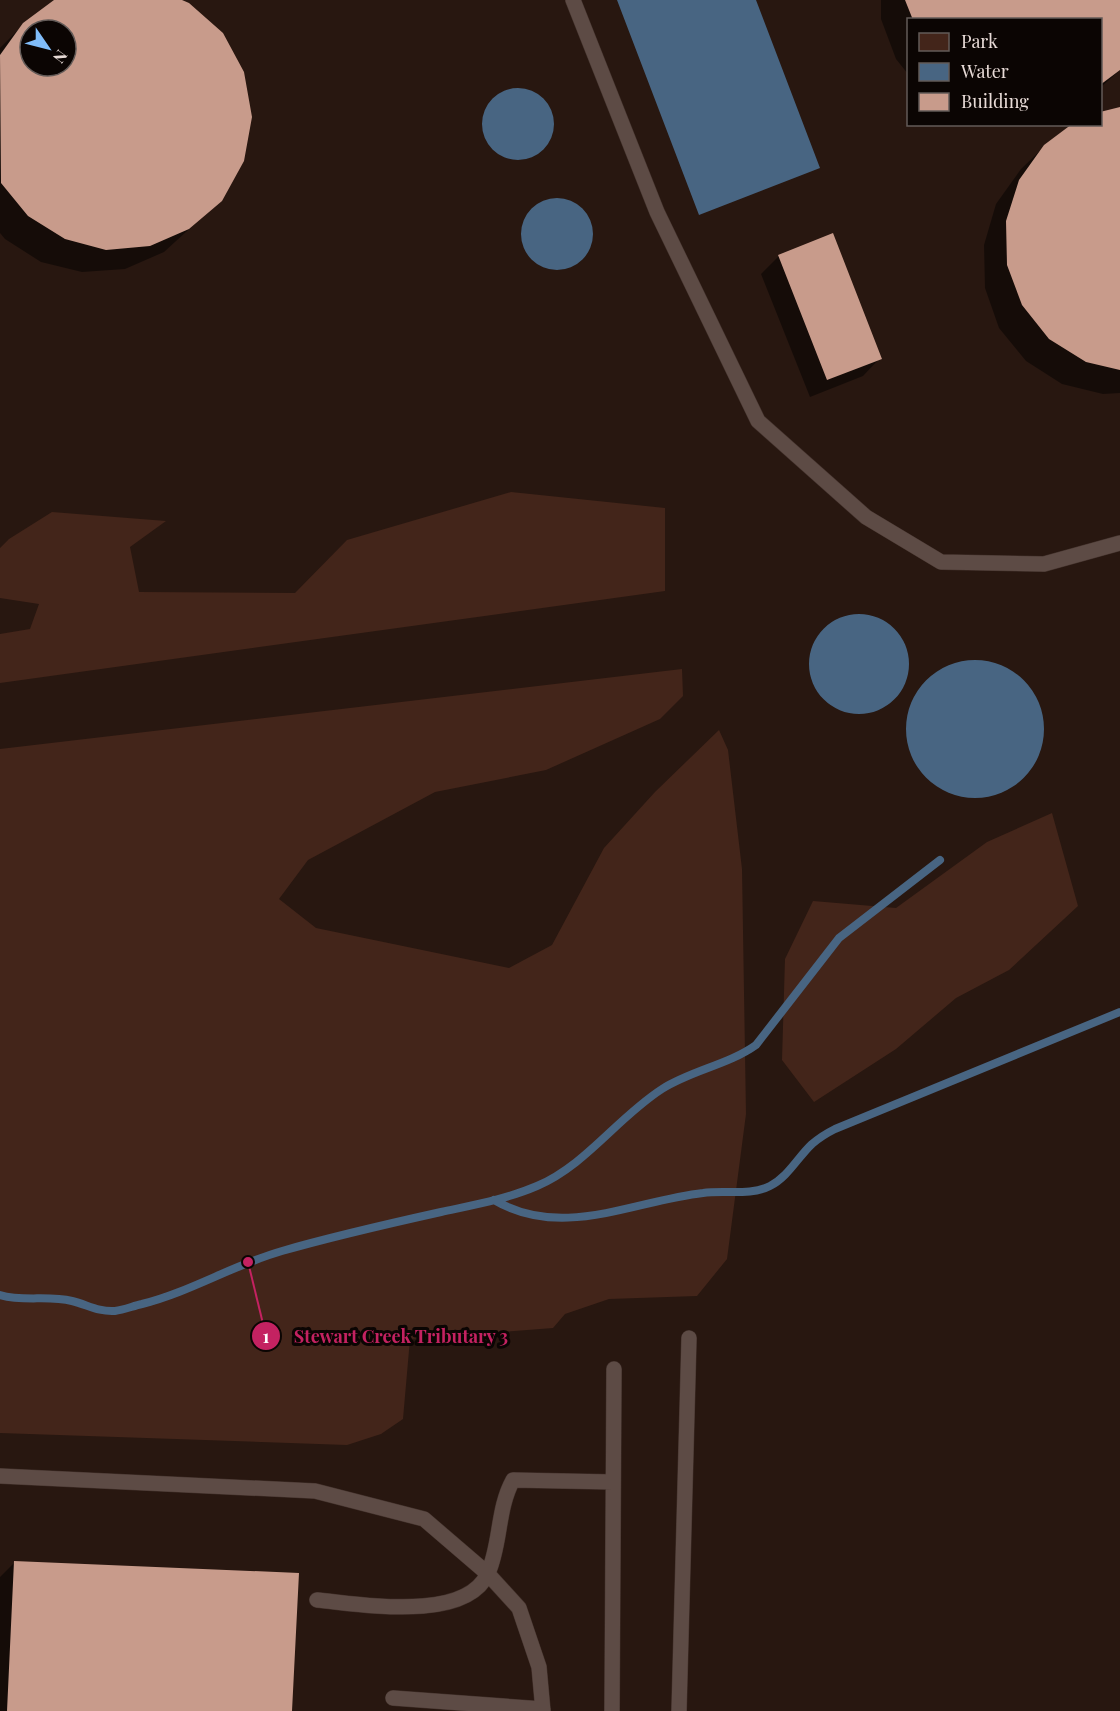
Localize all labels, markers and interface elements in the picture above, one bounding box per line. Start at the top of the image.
north arrow [18,18,78,78]
legend [907,18,1102,126]
text: Park [961,29,998,53]
text: N [49,46,73,68]
text: Water [960,59,1009,83]
text: Building [961,89,1029,113]
callout: Stewart Creek Tributary 3 [251,1318,521,1354]
text: 1 [263,1324,270,1348]
text: Stewart Creek Tributary 3 [294,1324,508,1348]

